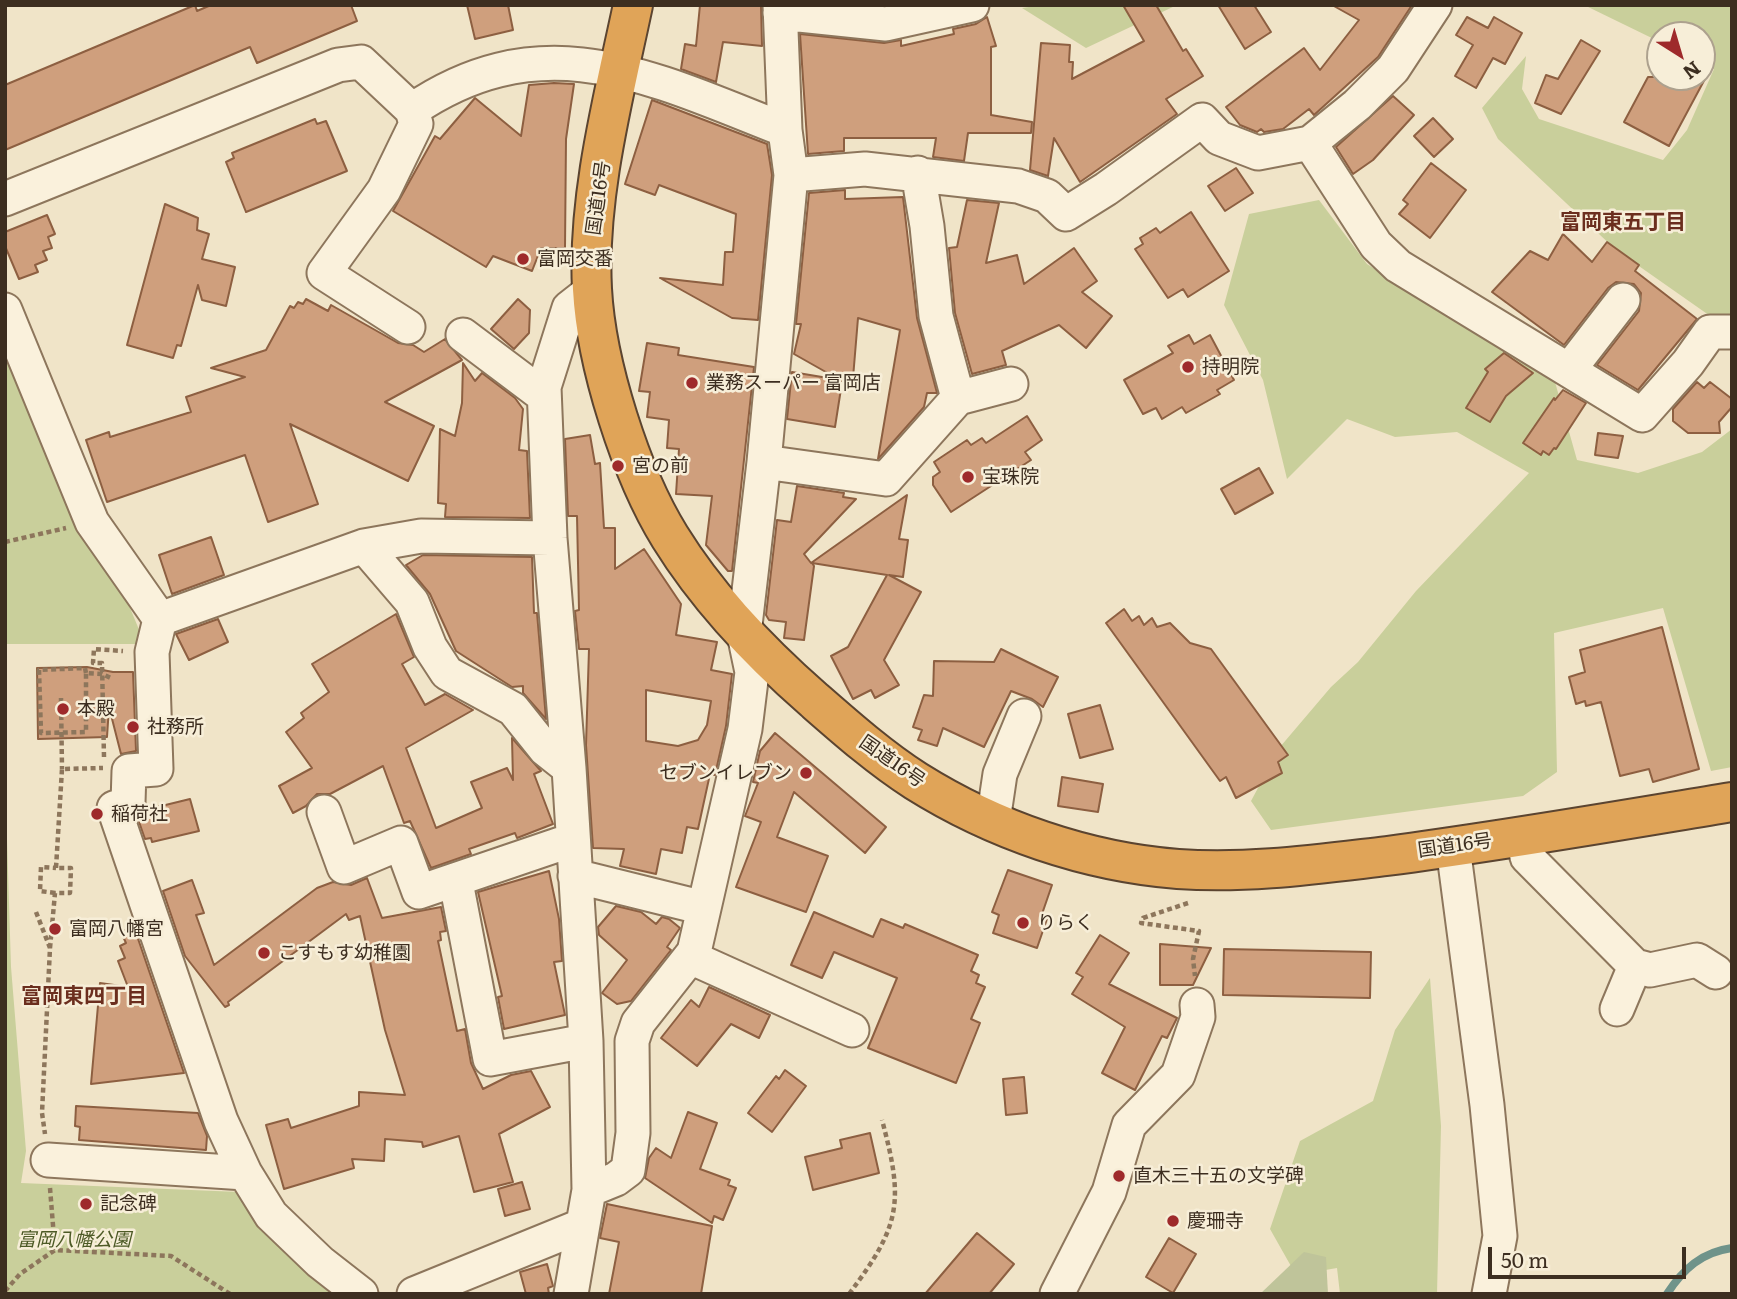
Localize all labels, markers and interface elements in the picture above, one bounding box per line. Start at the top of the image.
north arrow [1646,21,1716,91]
text: N [1678,55,1707,87]
street label: 国道16号 [582,159,616,237]
district label: 富岡東五丁目 [1560,210,1686,236]
place label: 富岡交番 [537,248,613,270]
marker: 富岡交番 [515,251,531,267]
place label: 持明院 [1202,356,1259,378]
marker: 持明院 [1180,359,1196,375]
place label: 業務スーパー 富岡店 [706,372,881,394]
marker: 業務スーパー 富岡店 [684,375,700,391]
place label: 宮の前 [632,455,689,477]
marker: 宮の前 [610,458,626,474]
place label: 宝珠院 [982,466,1039,488]
marker: 宝珠院 [960,469,976,485]
place label: 本殿 [77,698,115,720]
marker: 本殿 [55,701,71,717]
place label: 社務所 [147,716,204,738]
marker: 社務所 [125,719,141,735]
street label: 国道16号 [855,731,929,793]
place label: セブンイレブン [659,762,792,784]
marker: セブンイレブン [798,765,814,781]
place label: 稲荷社 [111,803,168,825]
marker: 稲荷社 [89,806,105,822]
street label: 国道16号 [1416,829,1494,863]
place label: りらく [1037,912,1094,934]
marker: りらく [1015,915,1031,931]
place label: 富岡八幡宮 [69,918,164,940]
marker: 富岡八幡宮 [47,921,63,937]
place label: こすもす幼稚園 [278,942,411,964]
marker: こすもす幼稚園 [256,945,272,961]
district label: 富岡東四丁目 [21,984,147,1010]
place label: 直木三十五の文学碑 [1133,1165,1304,1187]
marker: 直木三十五の文学碑 [1111,1168,1127,1184]
place label: 記念碑 [100,1193,157,1215]
marker: 記念碑 [78,1196,94,1212]
place label: 慶珊寺 [1187,1210,1244,1232]
marker: 慶珊寺 [1165,1213,1181,1229]
park label: 富岡八幡公園 [17,1229,131,1251]
scale bar [1492,1232,1690,1276]
text: 50 m [1501,1243,1548,1274]

